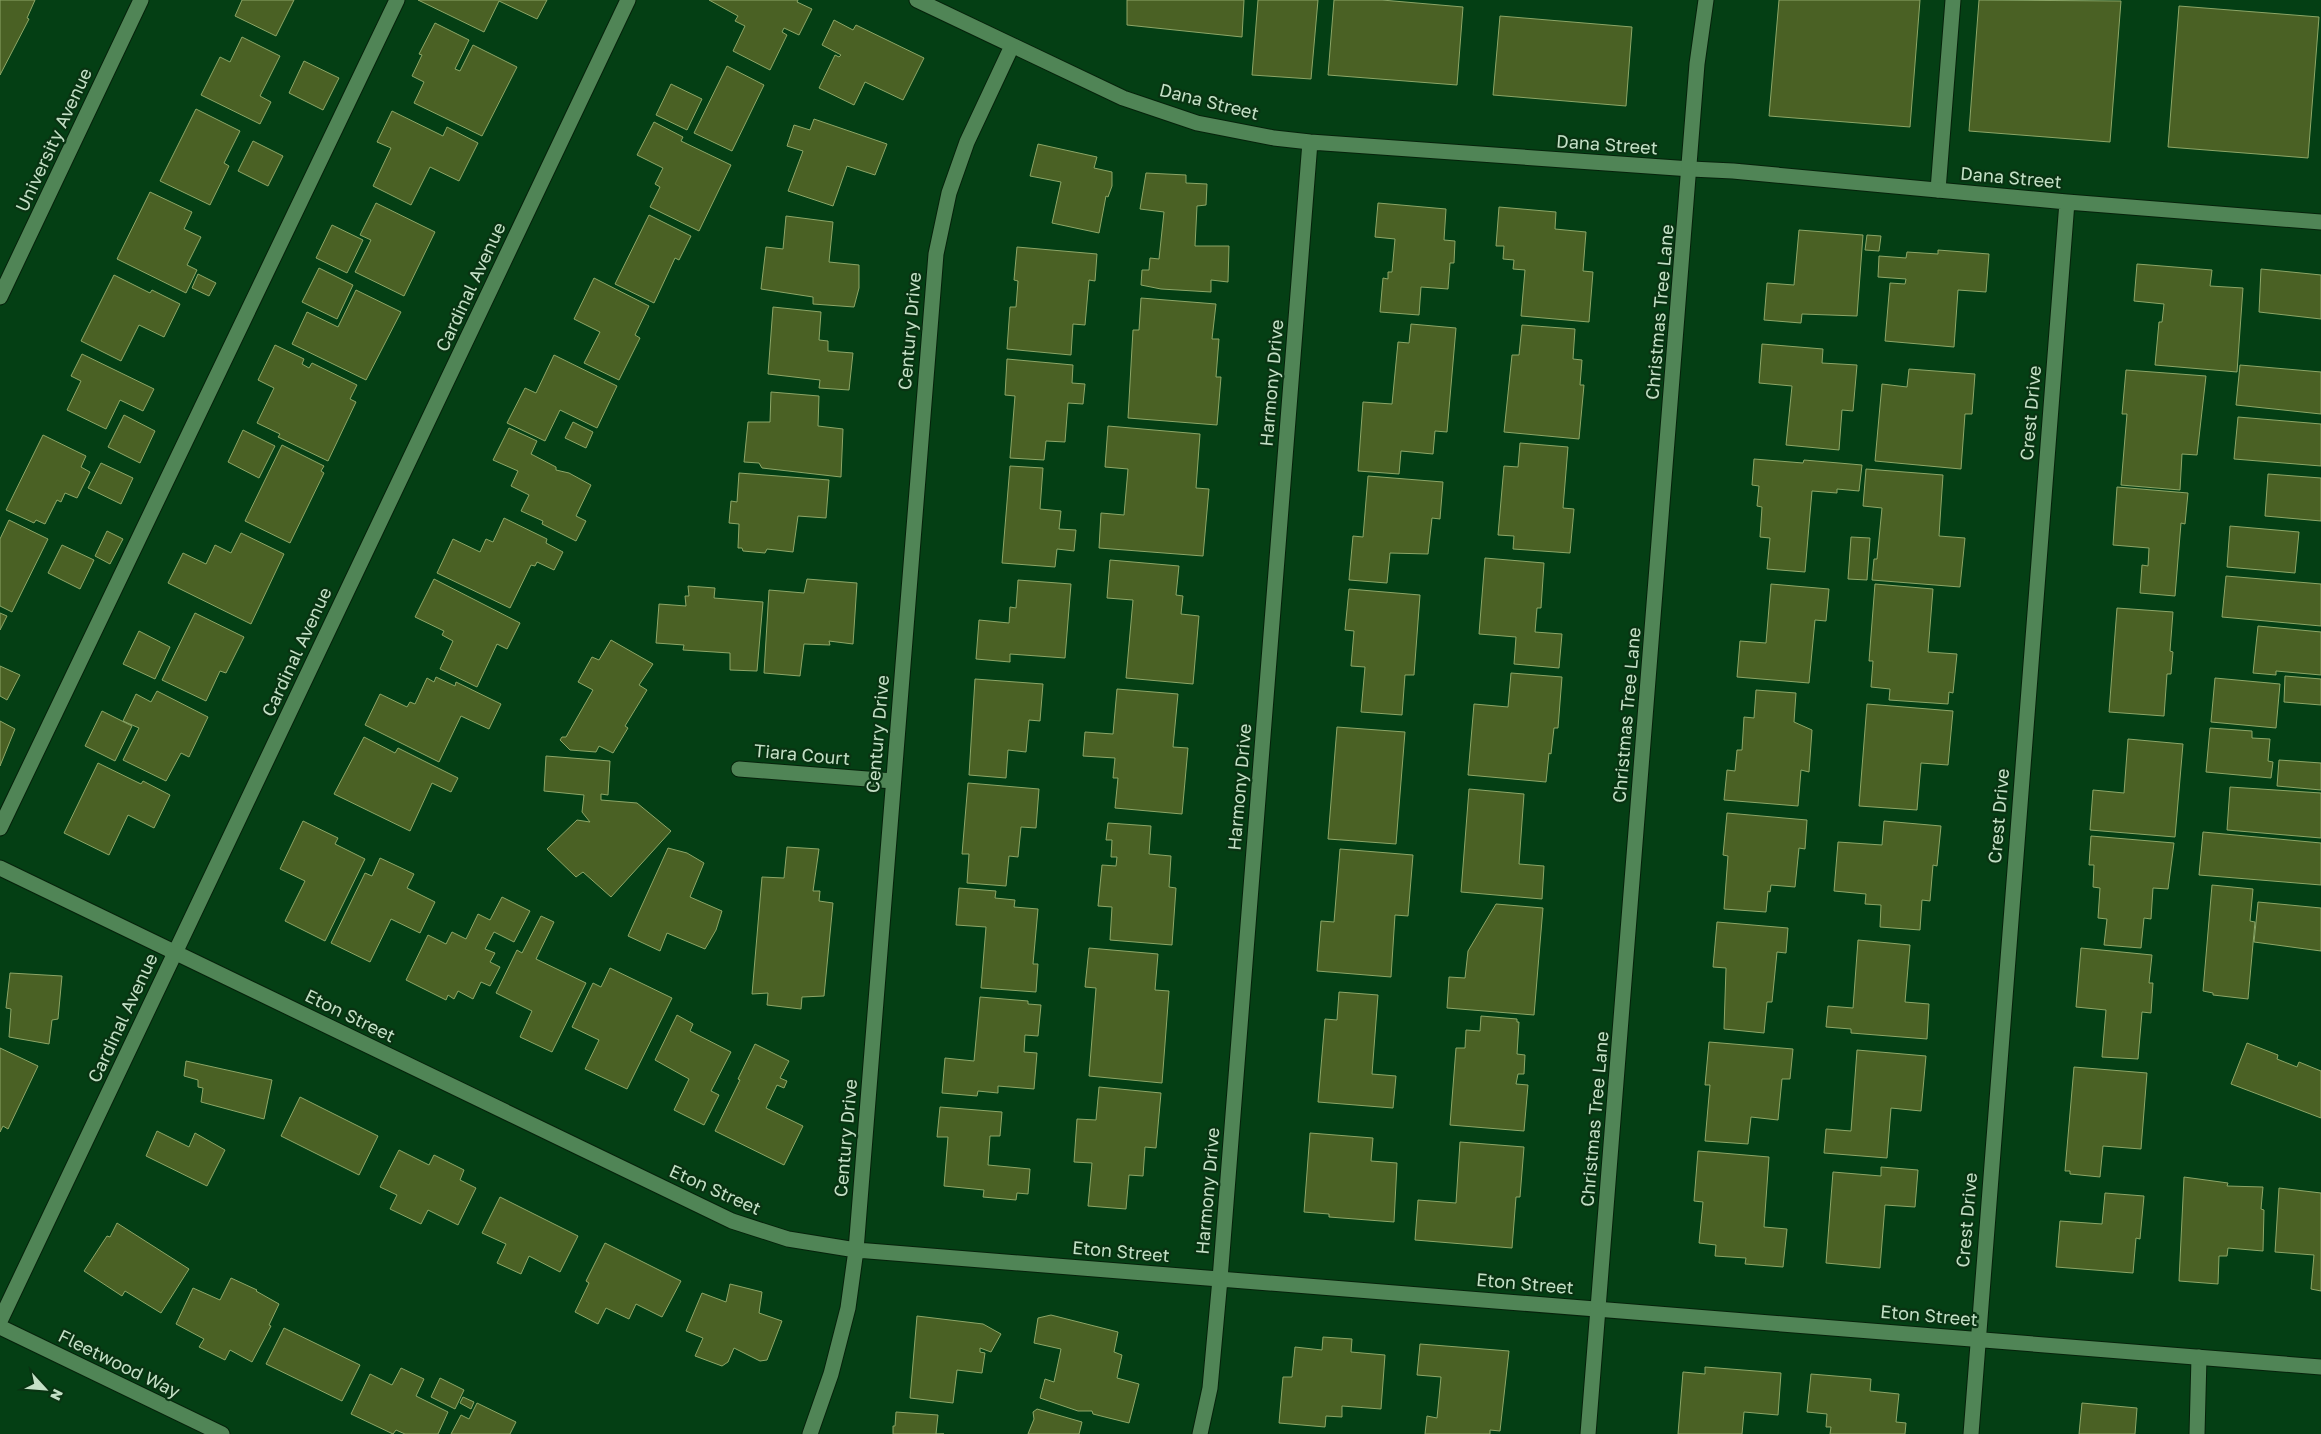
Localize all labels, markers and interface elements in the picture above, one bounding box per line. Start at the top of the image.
street label: University Avenue [10,64,96,215]
street label: Dana Street [1157,78,1261,124]
street label: Dana Street [1556,129,1659,159]
street label: Dana Street [1959,162,2063,192]
street label: Cardinal Avenue [431,218,510,355]
street label: Christmas Tree Lane [1640,223,1678,400]
street label: Century Drive [893,271,925,391]
street label: Harmony Drive [1254,318,1288,447]
street label: Crest Drive [2015,364,2045,461]
street label: Cardinal Avenue [257,583,336,720]
street label: Christmas Tree Lane [1607,626,1645,803]
street label: Century Drive [861,674,893,794]
street label: Harmony Drive [1222,722,1256,851]
street label: Tiara Court [753,739,851,769]
street label: Crest Drive [1983,767,2013,864]
street label: Cardinal Avenue [83,949,162,1086]
street label: Eton Street [302,984,399,1046]
street label: Christmas Tree Lane [1575,1030,1613,1207]
street label: Century Drive [829,1078,861,1198]
street label: Harmony Drive [1190,1126,1224,1255]
street label: Eton Street [666,1159,765,1219]
street label: Crest Drive [1951,1171,1981,1268]
street label: Eton Street [1071,1236,1171,1266]
street label: Eton Street [1475,1268,1575,1298]
street label: Eton Street [1879,1300,1979,1330]
street label: Fleetwood Way [55,1324,184,1402]
north arrow [20,1364,70,1414]
text: N [47,1386,67,1403]

